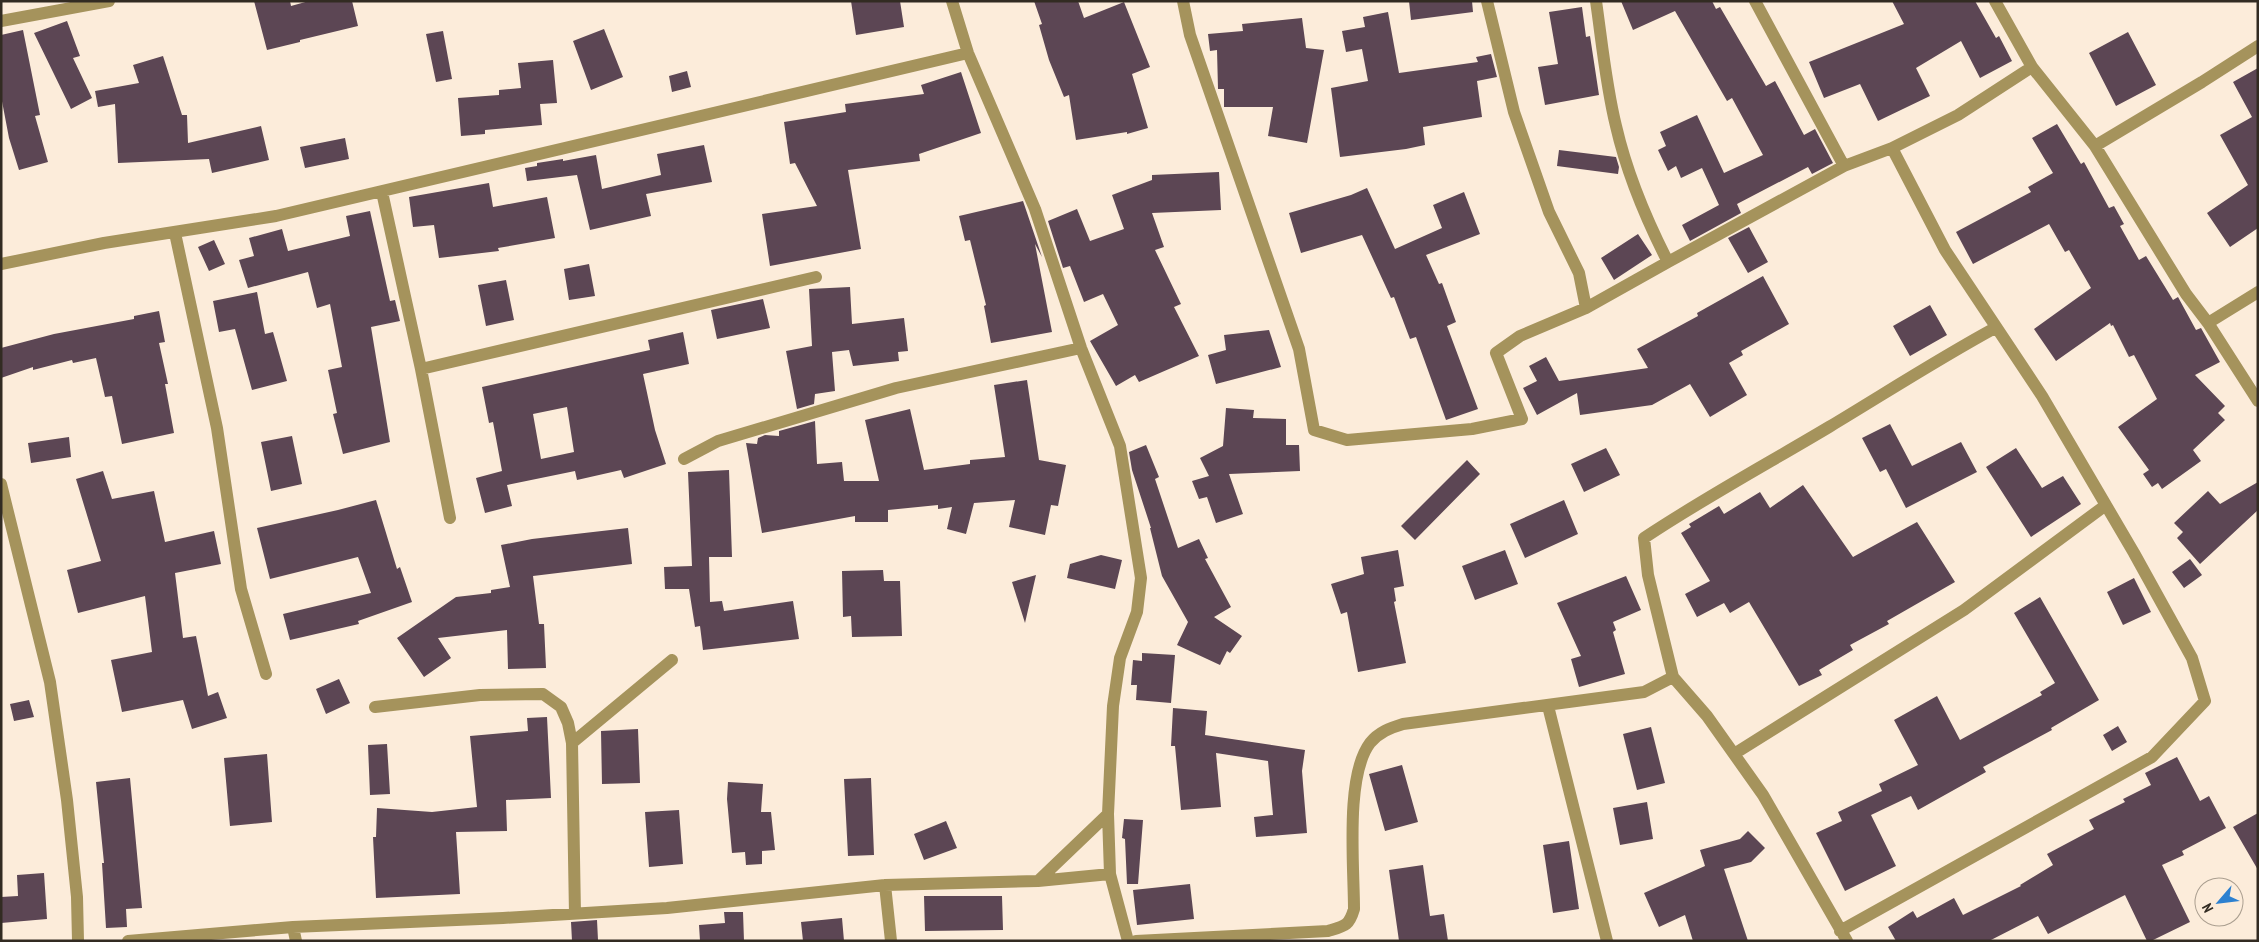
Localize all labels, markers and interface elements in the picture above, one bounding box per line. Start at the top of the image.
north arrow [2194,877,2244,927]
text: N [2198,901,2217,916]

